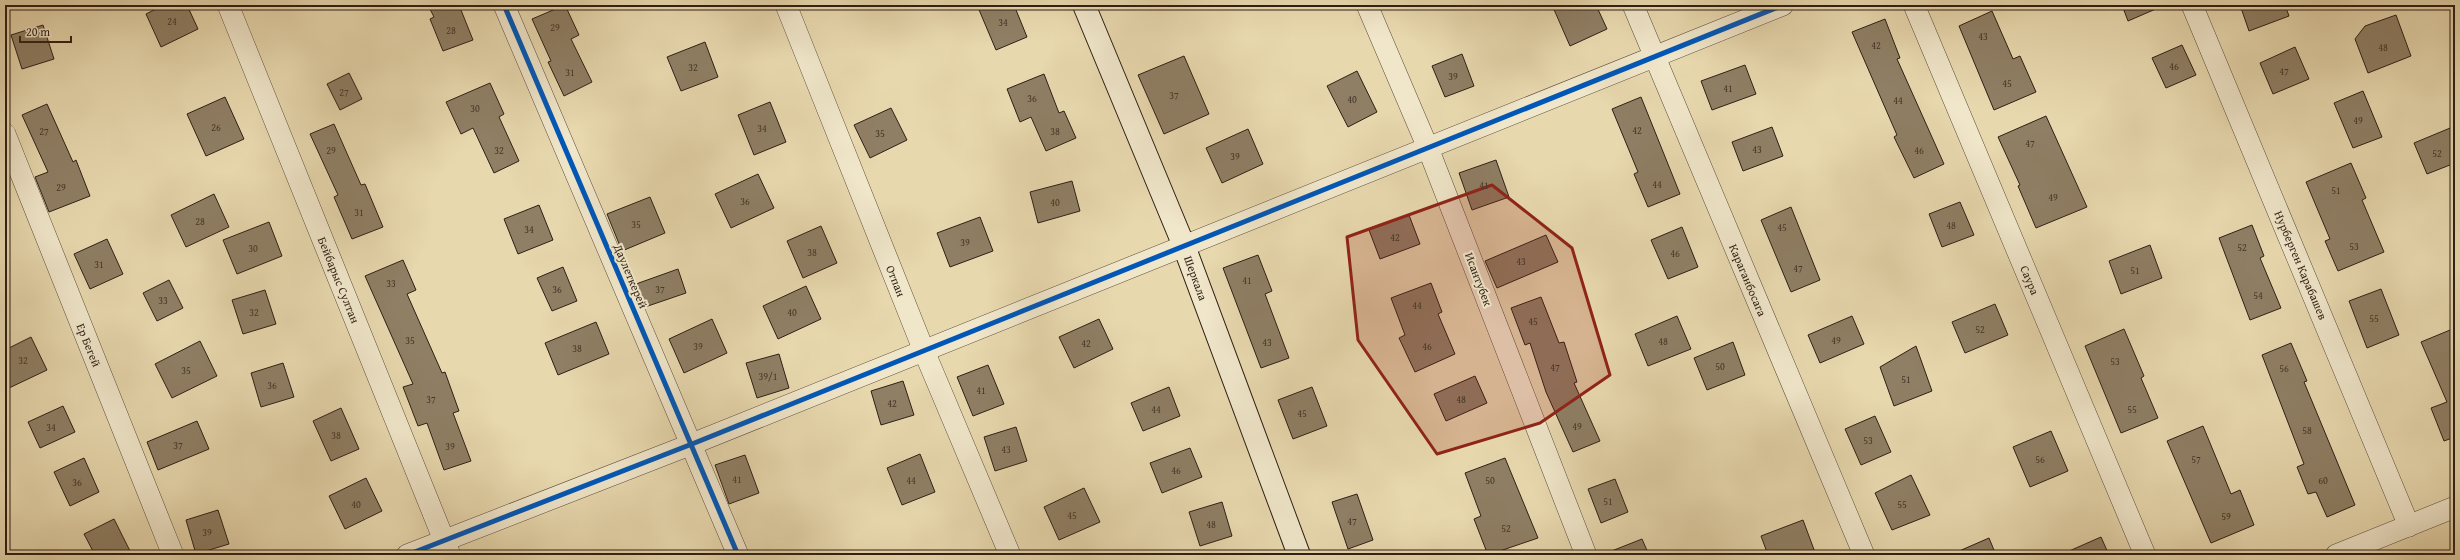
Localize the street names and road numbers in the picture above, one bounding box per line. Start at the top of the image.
street label: Нурберген Карабашев [2270,208,2332,322]
street label: Бейбарыс Султан [314,234,364,326]
street label: Даулеткерей [609,240,652,311]
street label: Караганбосага [1725,241,1771,319]
street label: Исантубек [1461,250,1497,309]
street label: Шеркала [1180,253,1212,303]
street label: Отпан [882,263,910,299]
street label: Саура [2016,263,2044,298]
street label: Ер Бегей [73,321,105,369]

